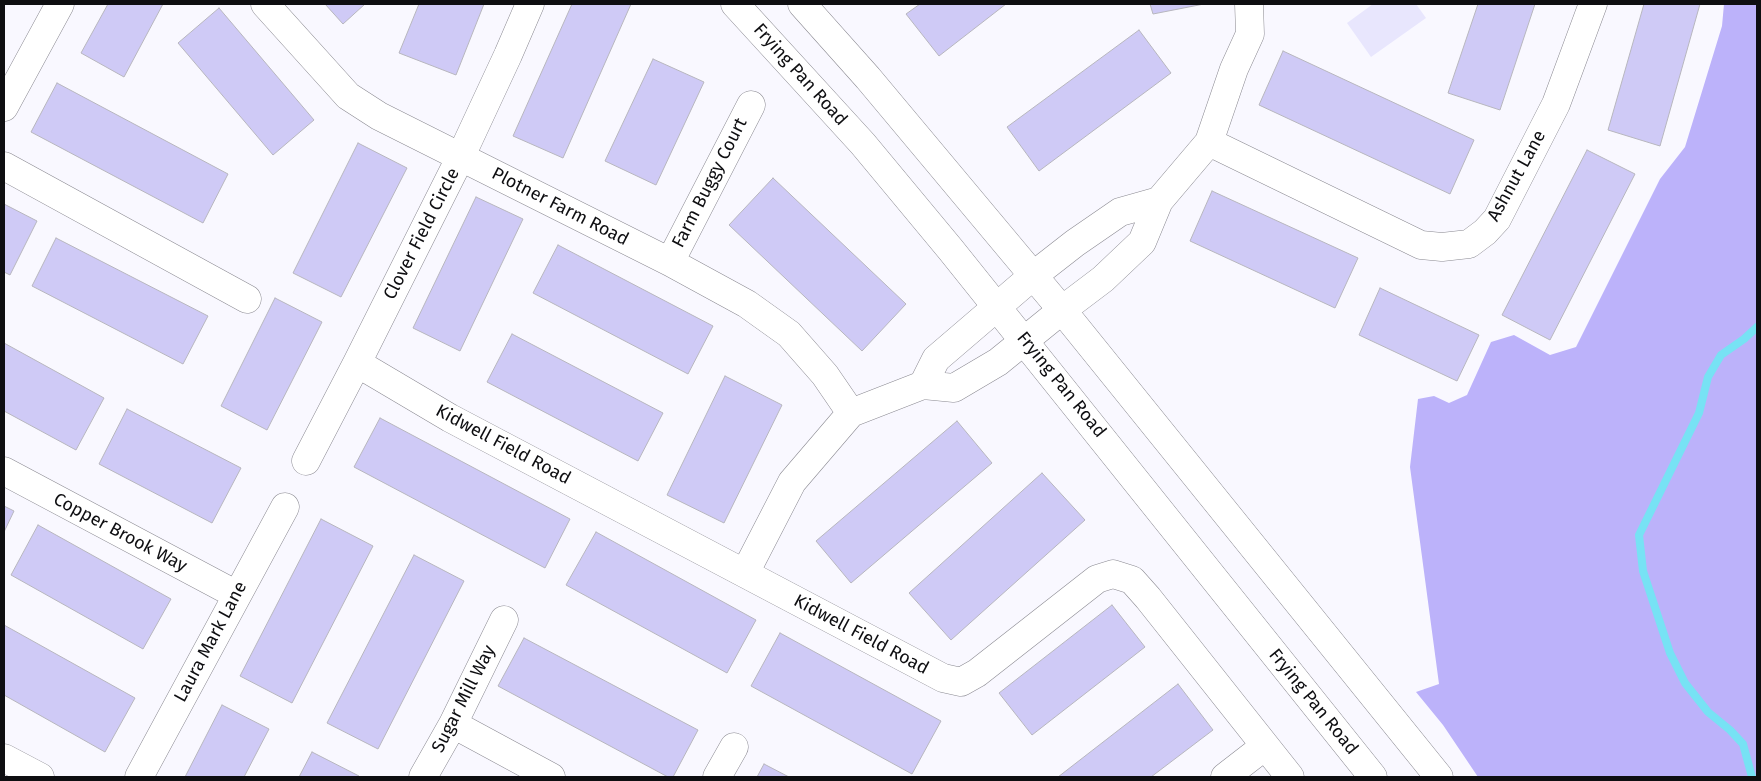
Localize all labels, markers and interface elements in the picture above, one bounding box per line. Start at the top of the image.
street label: Frying Pan Road [749,20,851,130]
street label: Farm Buggy Court [668,115,752,251]
street label: Ashnut Lane [1483,127,1551,225]
street label: Plotner Farm Road [488,163,632,251]
street label: Clover Field Circle [380,165,464,303]
street label: Frying Pan Road [1012,328,1110,442]
street label: Kidwell Field Road [432,400,574,490]
street label: Copper Brook Way [49,489,191,577]
street label: Laura Mark Lane [170,578,252,706]
street label: Kidwell Field Road [790,590,932,680]
street label: Sugar Mill Way [428,642,500,756]
street label: Frying Pan Road [1264,645,1362,759]

